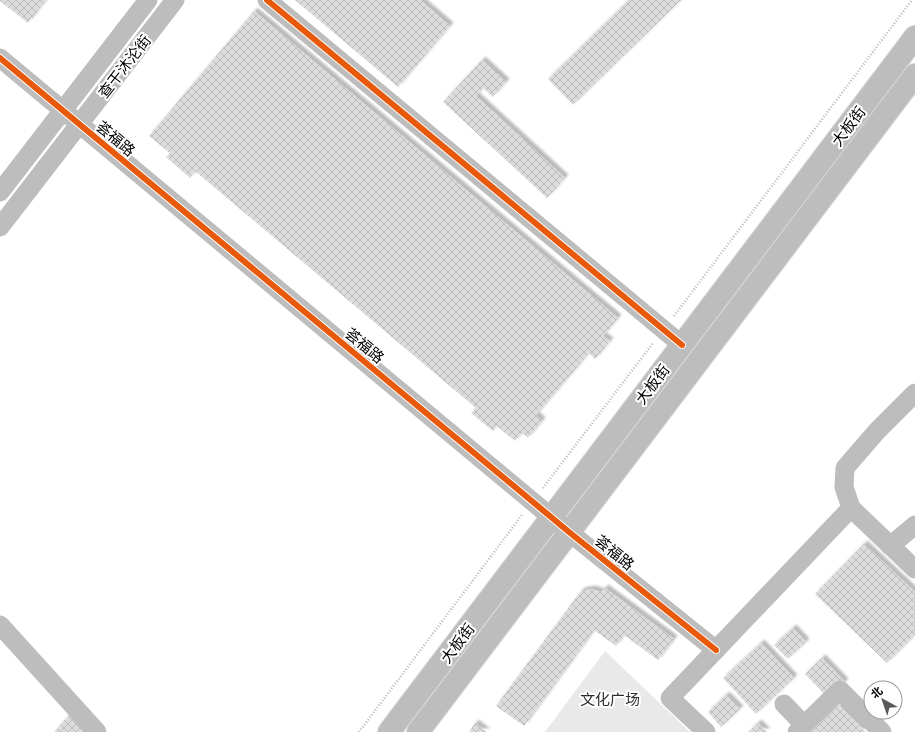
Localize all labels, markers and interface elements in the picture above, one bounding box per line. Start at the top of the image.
street label: 查干沐沦街 [94,31,154,101]
street label: 大板街 [827,103,869,149]
street label: 荟福路 [93,117,139,159]
street label: 荟福路 [342,324,388,366]
street label: 大板街 [631,361,673,407]
street label: 荟福路 [592,531,638,573]
street label: 大板街 [436,620,478,666]
north arrow [863,680,903,720]
text: 北 [868,683,885,700]
park label: 文化广场 [580,690,640,708]

